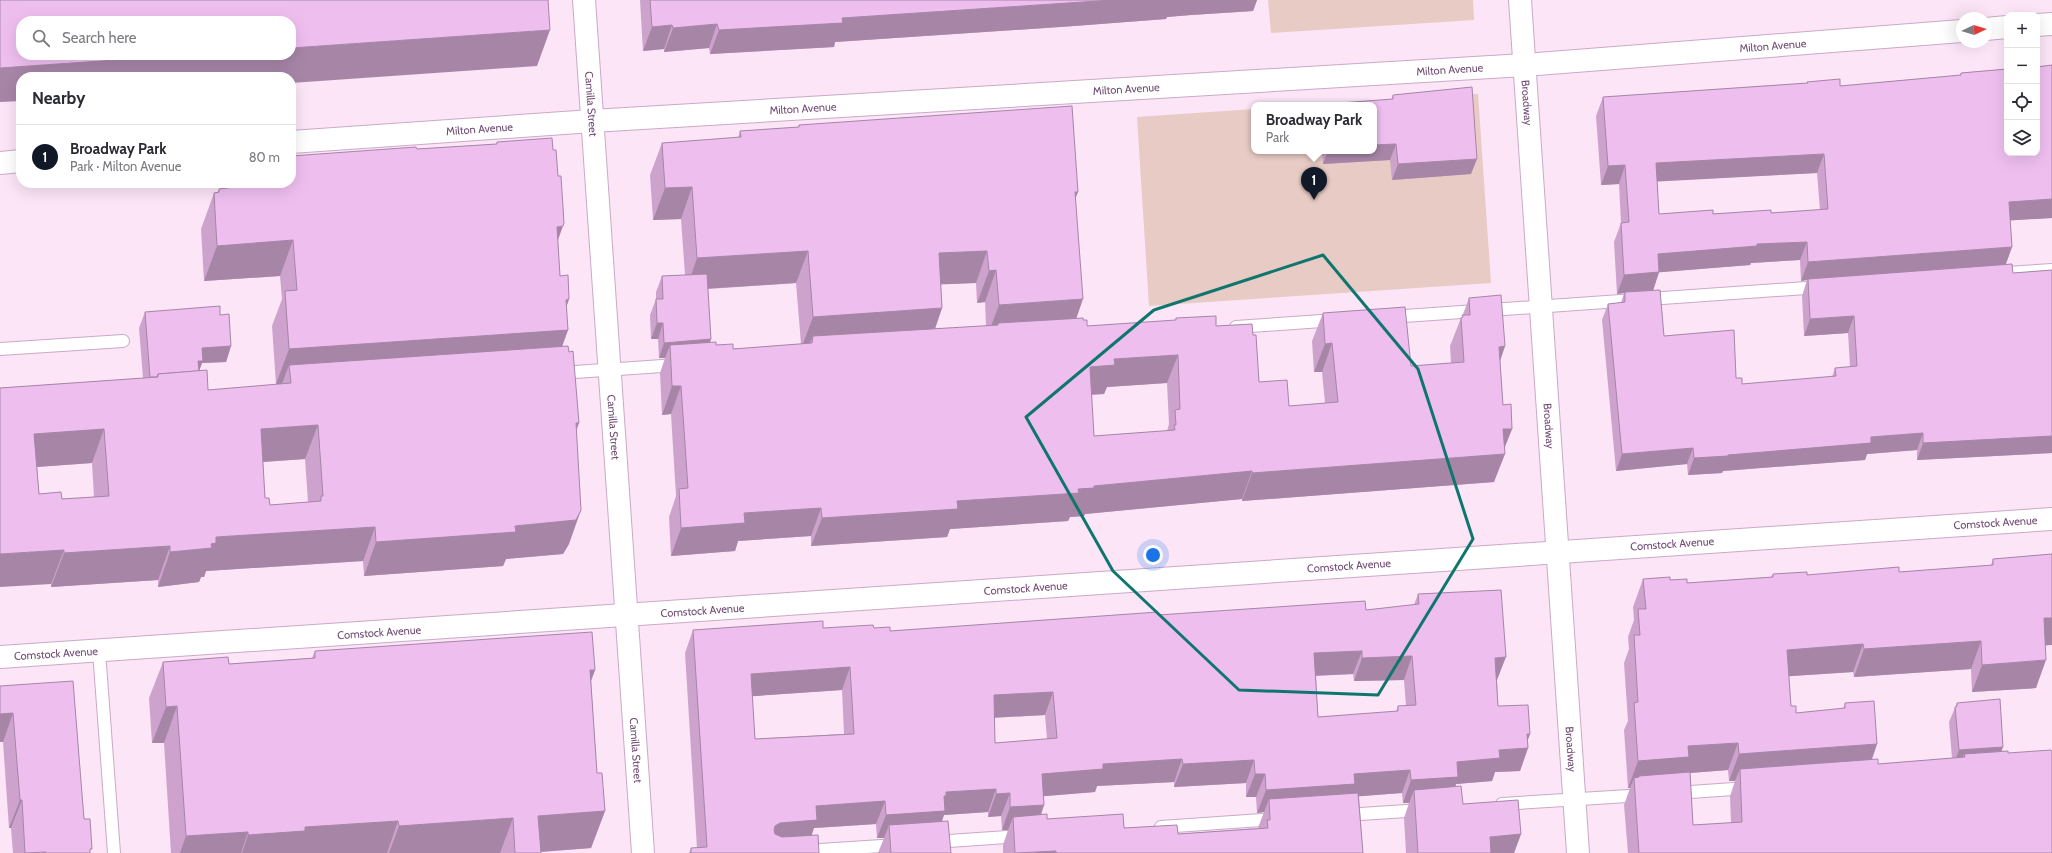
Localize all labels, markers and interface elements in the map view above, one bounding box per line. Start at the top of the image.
north arrow [1956,12,1992,48]
map controls [2004,12,2040,156]
button: + [2004,12,2040,48]
search box [16,16,296,60]
icon: search [30,27,52,49]
text: Search here [62,29,137,47]
street label: Milton Avenue [1739,36,1807,55]
button: − [2004,48,2040,84]
street label: Milton Avenue [1416,60,1484,78]
street label: Camilla Street [582,71,600,137]
street label: Broadway [1518,79,1536,127]
street label: Milton Avenue [1092,80,1161,98]
button: locate [2004,84,2040,120]
text: Nearby [32,88,85,108]
street label: Milton Avenue [769,99,837,117]
popup [1251,102,1377,154]
text: Broadway Park [1266,111,1362,129]
street label: Milton Avenue [446,120,514,138]
button: layers [2004,120,2040,156]
text: Park [1266,129,1289,145]
text: Broadway Park [70,140,167,158]
text: 1 [43,149,47,165]
text: 80 m [249,149,280,165]
text: Park · Milton Avenue [70,158,181,174]
pin: 1 [1301,167,1327,200]
street label: Camilla Street [604,394,623,460]
street label: Broadway [1540,403,1558,450]
street label: Comstock Avenue [1953,513,2038,532]
street label: Comstock Avenue [1630,534,1715,553]
your location [1143,545,1163,565]
street label: Comstock Avenue [1307,556,1392,576]
street label: Comstock Avenue [983,578,1068,598]
street label: Comstock Avenue [660,601,745,620]
street label: Comstock Avenue [337,623,422,642]
street label: Comstock Avenue [14,644,99,663]
street label: Camilla Street [627,717,645,784]
street label: Broadway [1562,726,1580,773]

